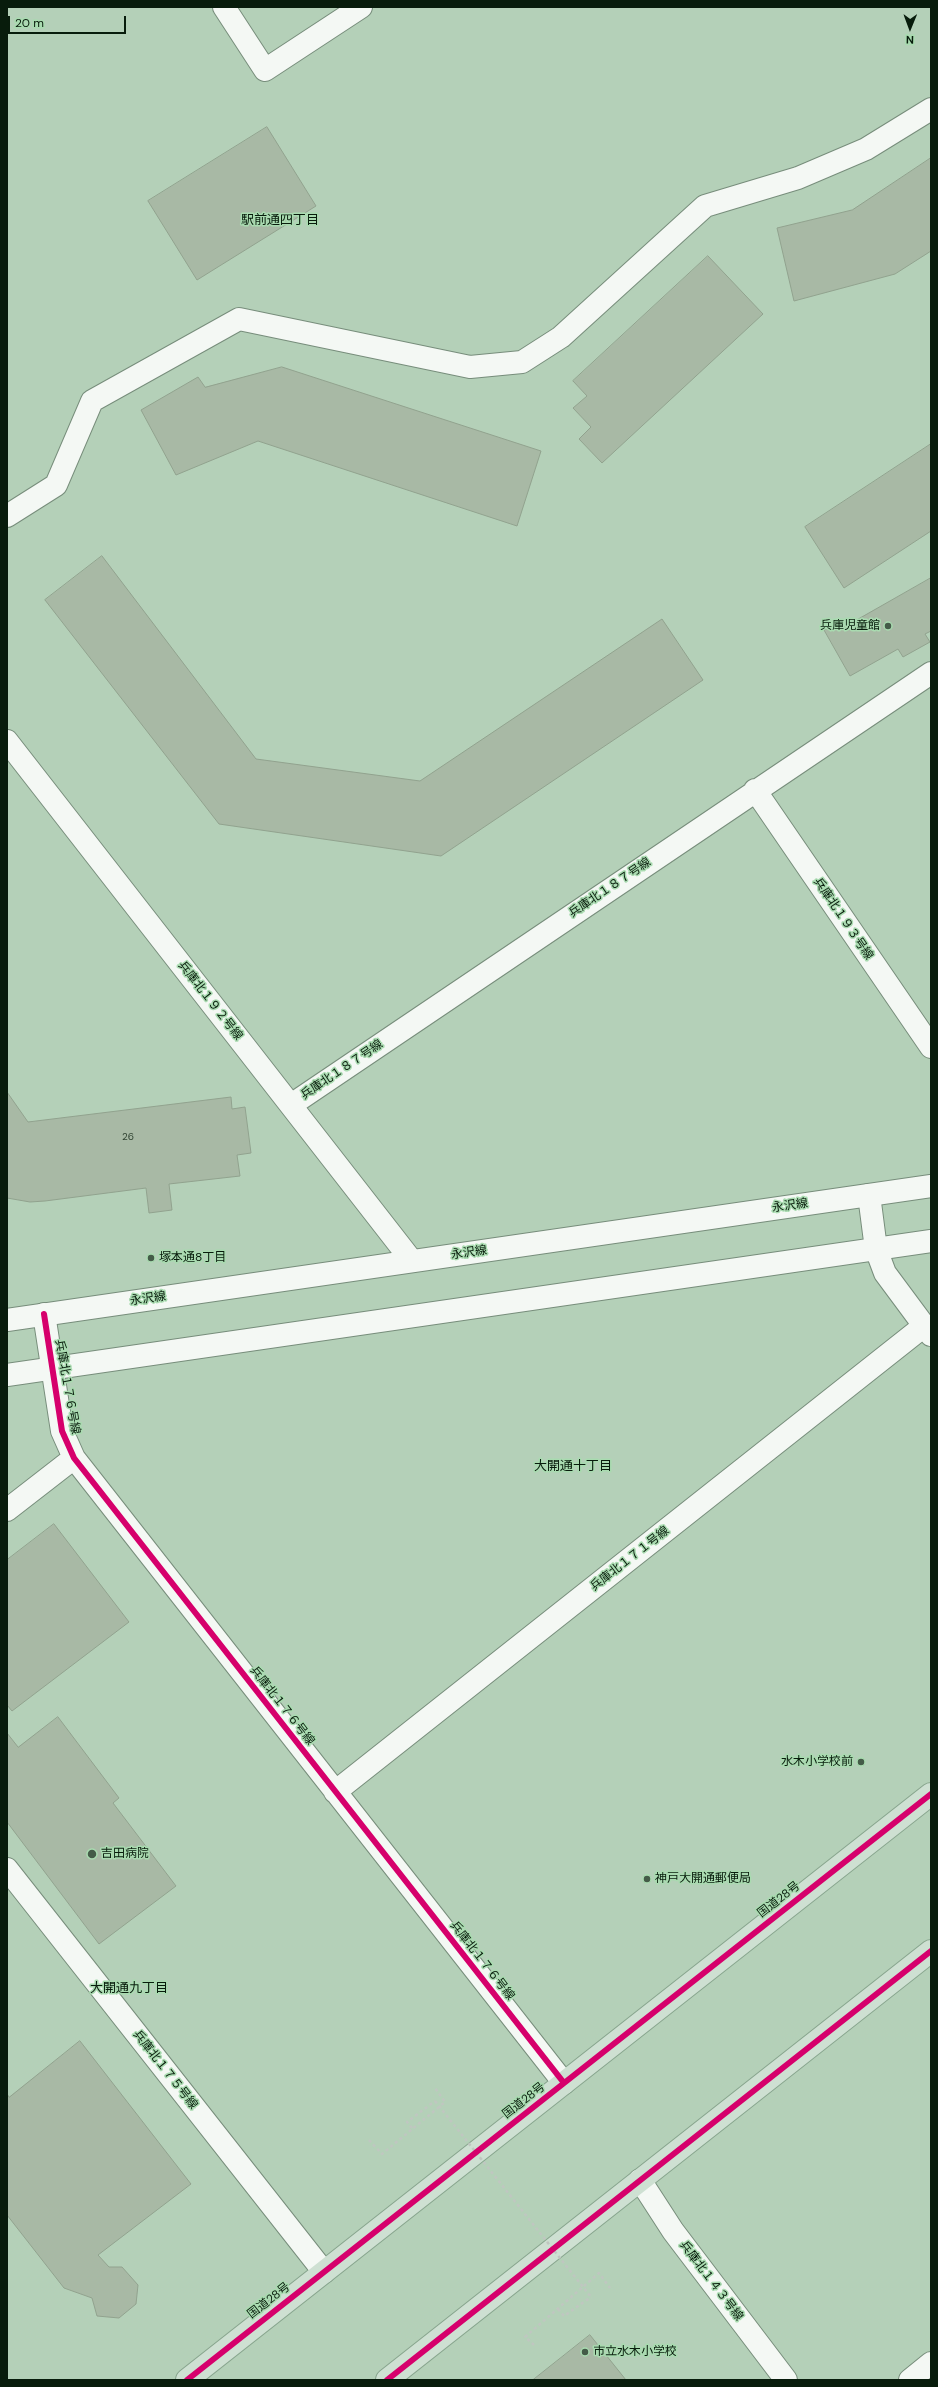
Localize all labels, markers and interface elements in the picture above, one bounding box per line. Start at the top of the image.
scale bar [10,8,128,34]
north arrow [890,8,930,48]
text: 20 m [15,15,44,31]
text: N [906,33,914,47]
district label: 駅前通四丁目 [241,213,319,229]
place label: 兵庫児童館 [820,619,880,633]
marker: 兵庫児童館 [883,621,893,631]
street label: 兵庫北１８７号線 [566,855,654,921]
street label: 兵庫北１９３号線 [810,875,876,963]
street label: 兵庫北１９２号線 [175,959,245,1043]
street label: 兵庫北１８７号線 [298,1037,386,1103]
house number: 26 [122,1131,134,1143]
street label: 永沢線 [771,1196,809,1216]
street label: 永沢線 [450,1243,488,1263]
place label: 塚本通8丁目 [159,1251,226,1265]
marker: 塚本通8丁目 [146,1253,156,1263]
street label: 永沢線 [129,1289,167,1309]
street label: 兵庫北１７６号線 [52,1338,82,1436]
district label: 大開通十丁目 [534,1459,612,1475]
street label: 兵庫北１７１号線 [588,1524,672,1594]
street label: 兵庫北１７６号線 [247,1664,317,1748]
place label: 水木小学校前 [781,1755,853,1769]
marker: 水木小学校前 [856,1757,866,1767]
place label: 吉田病院 [101,1847,149,1861]
marker: 吉田病院 [86,1848,98,1860]
place label: 神戸大開通郵便局 [655,1872,751,1886]
marker: 神戸大開通郵便局 [642,1874,652,1884]
street label: 国道28号 [755,1879,803,1921]
street label: 兵庫北１７６号線 [447,1919,517,2003]
district label: 大開通九丁目 [90,1981,168,1997]
street label: 兵庫北１７５号線 [130,2028,200,2112]
street label: 国道28号 [500,2080,548,2122]
street label: 兵庫北１４３号線 [676,2238,746,2324]
street label: 国道28号 [245,2280,293,2322]
place label: 市立水木小学校 [593,2345,677,2359]
marker: 市立水木小学校 [580,2347,590,2357]

